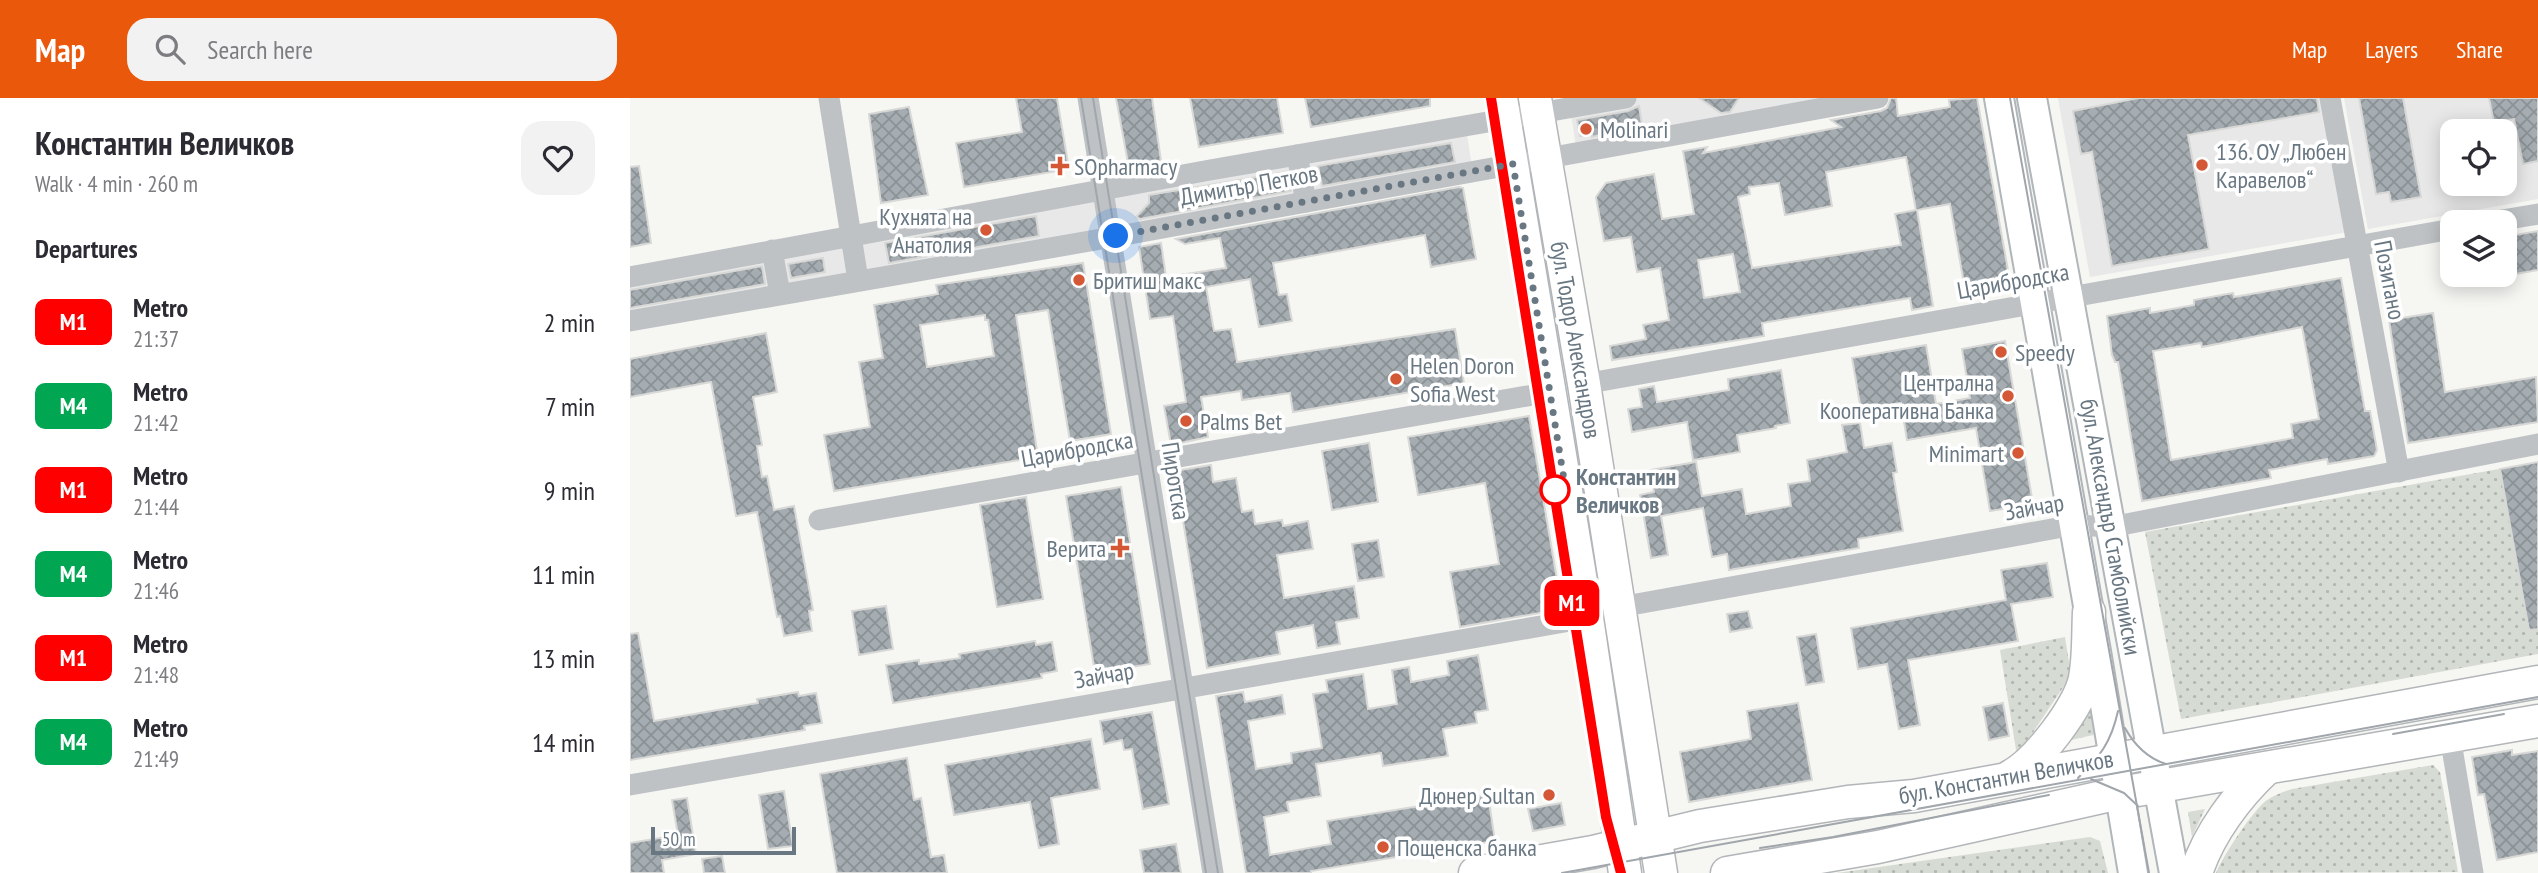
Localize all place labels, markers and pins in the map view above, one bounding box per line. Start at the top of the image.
place label: Molinari [1600,114,1668,145]
marker: Molinari [1578,121,1594,137]
place label: 136. ОУ „Любен Каравелов“ [2216,136,2346,195]
place label: SOpharmacy [1074,151,1177,182]
marker: 136. ОУ „Любен Каравелов“ [2194,157,2210,173]
marker: SOpharmacy [1052,158,1068,174]
place label: Кухнята на Анатолия [879,201,972,260]
marker: Кухнята на Анатолия [978,222,994,238]
place label: Бритиш макс [1093,265,1202,296]
marker: Бритиш макс [1071,272,1087,288]
place label: Speedy [2015,337,2075,368]
marker: Speedy [1993,344,2009,360]
place label: Helen Doron Sofia West [1410,350,1514,409]
place label: Централна Кооперативна Банка [1820,367,1994,426]
marker: Helen Doron Sofia West [1388,371,1404,387]
marker: Централна Кооперативна Банка [2000,388,2016,404]
place label: Palms Bet [1200,406,1282,437]
marker: Palms Bet [1178,413,1194,429]
place label: Minimart [1929,438,2004,469]
marker: Minimart [2010,445,2026,461]
place label: Константин Величков [1576,461,1676,520]
marker: Константин Величков [1540,475,1570,505]
place label: Верита [1047,533,1106,564]
marker: Верита [1112,540,1128,556]
place label: Дюнер Sultan [1419,780,1535,811]
marker: Дюнер Sultan [1541,787,1557,803]
place label: Пощенска банка [1397,832,1537,863]
marker: Пощенска банка [1375,839,1391,855]

